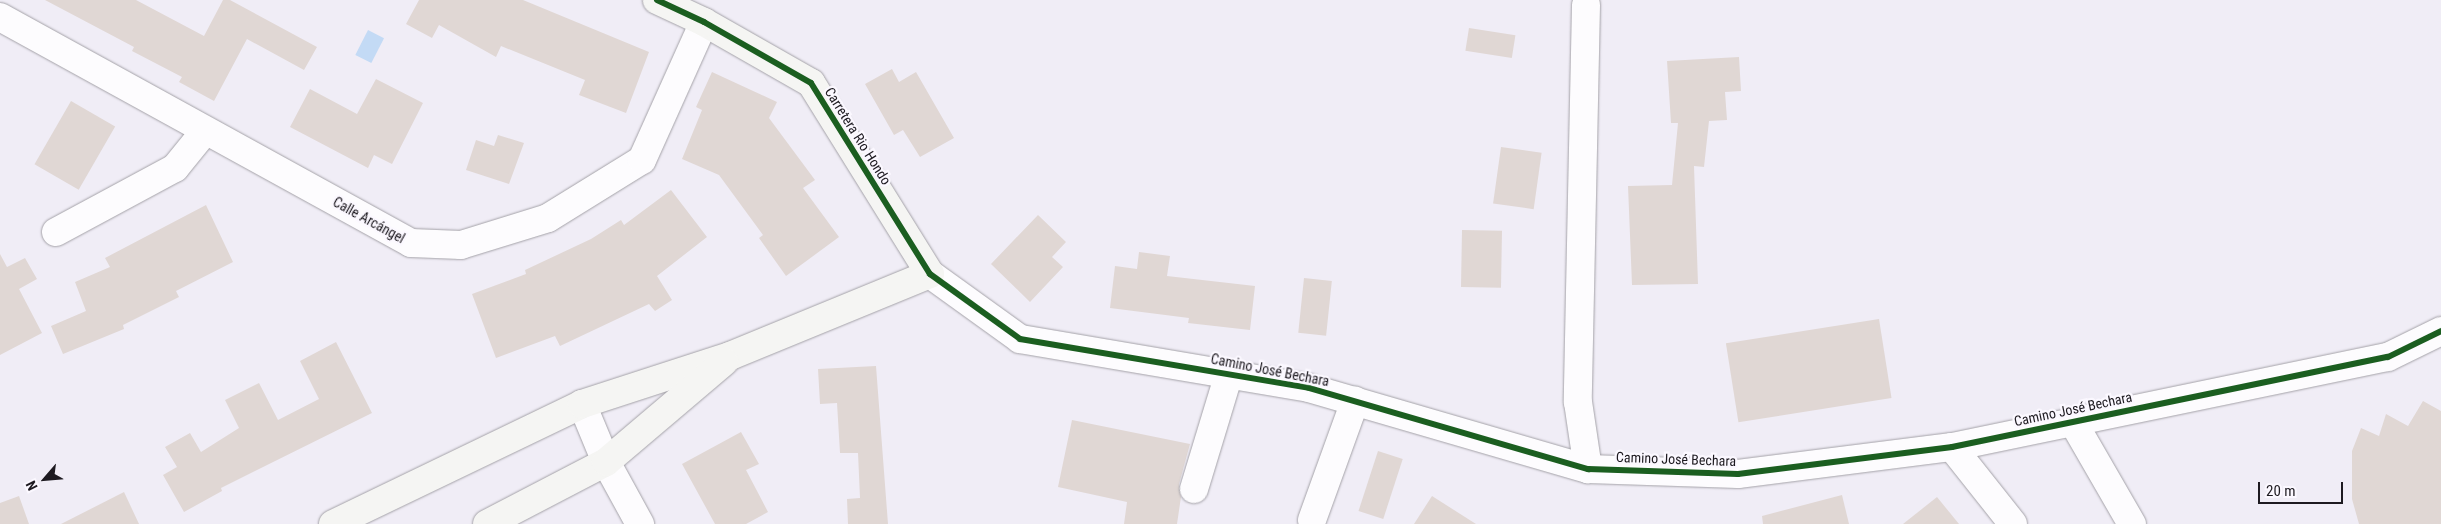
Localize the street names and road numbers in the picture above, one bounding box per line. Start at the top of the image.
street label: Carretera Rio Hondo [821,84,895,188]
street label: Calle Arcángel [330,193,408,247]
street label: Camino José Bechara [1209,350,1331,390]
street label: Camino José Bechara [2012,388,2134,430]
street label: Camino José Bechara [1616,449,1736,469]

